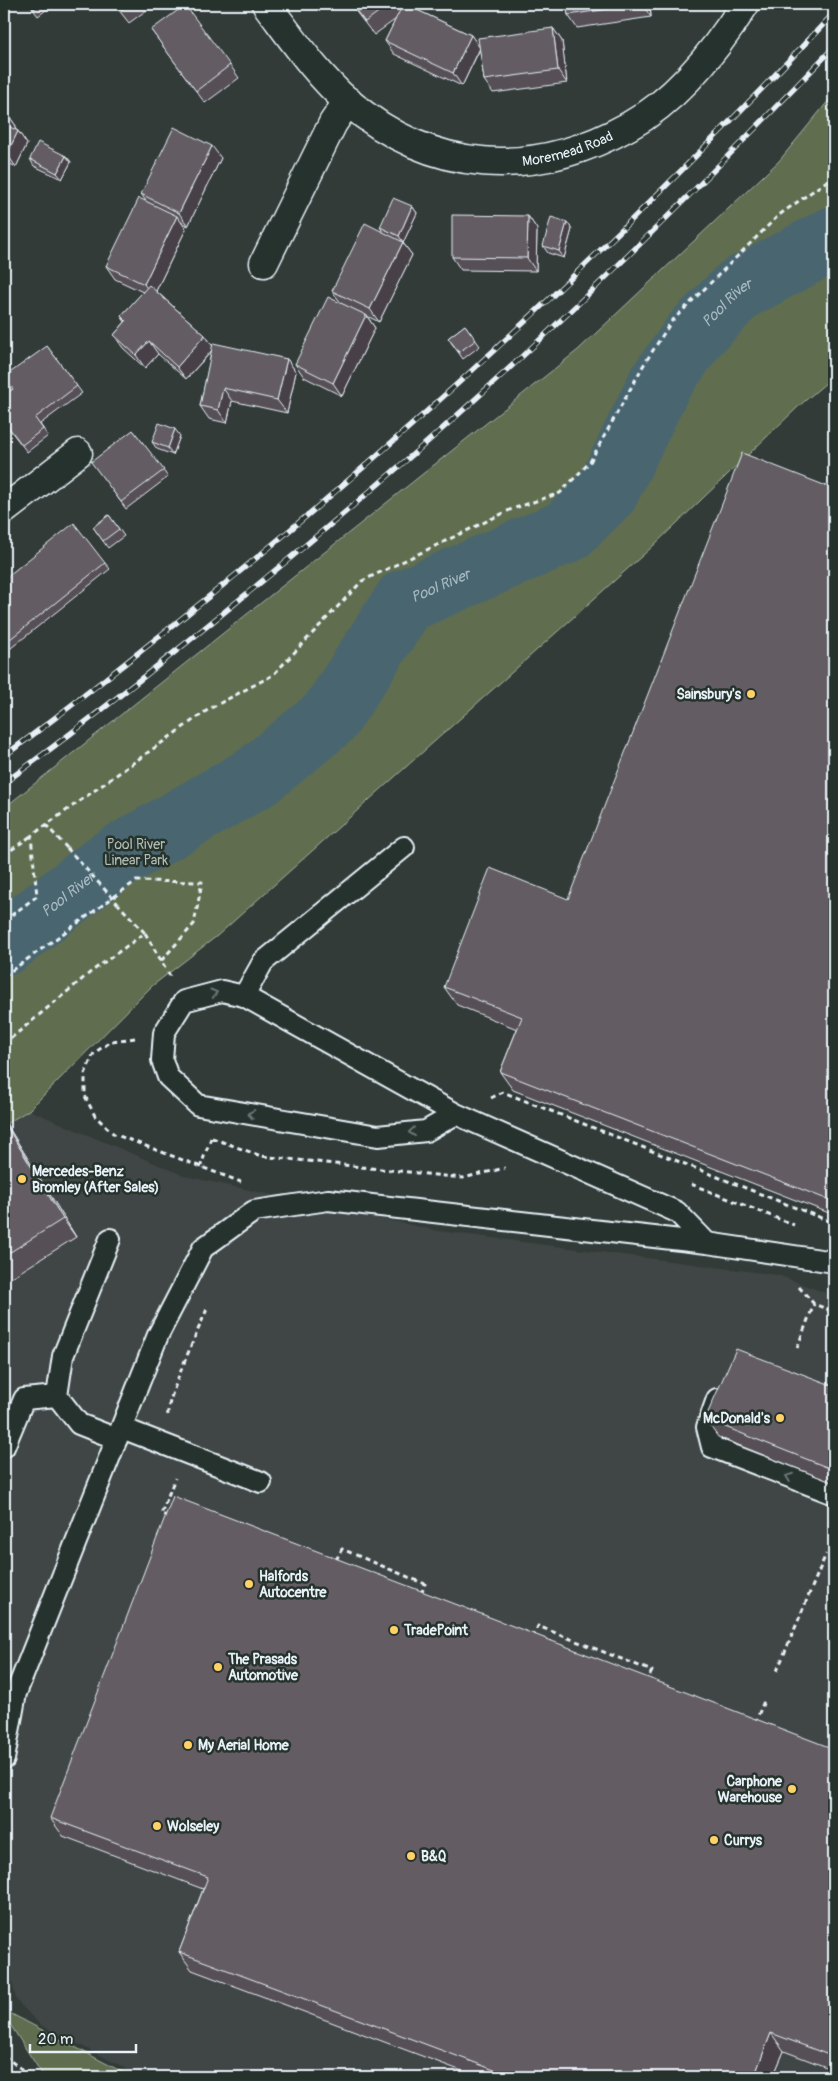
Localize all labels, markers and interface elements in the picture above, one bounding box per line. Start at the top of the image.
street label: Moremead Road [521,127,616,169]
water label: Pool River [698,274,757,331]
water label: Pool River [408,564,474,607]
place label: Sainsbury's [676,686,742,703]
marker: Sainsbury's [745,688,757,700]
park label: Pool River Linear Park [104,836,168,869]
water label: Pool River [37,867,100,921]
one-way arrow [210,988,219,999]
one-way arrow [247,1110,256,1120]
one-way arrow [407,1126,415,1137]
place label: Mercedes-Benz Bromley (After Sales) [32,1163,159,1196]
marker: Mercedes-Benz Bromley (After Sales) [16,1173,28,1185]
place label: McDonald's [703,1410,771,1427]
marker: McDonald's [774,1412,786,1424]
one-way arrow [785,1472,794,1483]
place label: Halfords Autocentre [259,1568,328,1601]
marker: Halfords Autocentre [243,1578,255,1590]
place label: TradePoint [403,1622,468,1639]
marker: TradePoint [388,1624,400,1636]
place label: The Prasads Automotive [227,1651,299,1684]
marker: The Prasads Automotive [212,1661,224,1673]
place label: My Aerial Home [198,1737,290,1754]
marker: My Aerial Home [182,1739,194,1751]
place label: Carphone Warehouse [718,1773,783,1806]
marker: Carphone Warehouse [786,1783,798,1795]
place label: Wolseley [167,1818,219,1835]
marker: Wolseley [151,1820,163,1832]
place label: Currys [724,1832,763,1849]
marker: Currys [708,1834,720,1846]
place label: B&Q [421,1848,447,1865]
marker: B&Q [405,1850,417,1862]
scale bar [30,2021,136,2053]
text: 20 m [38,2030,73,2049]

